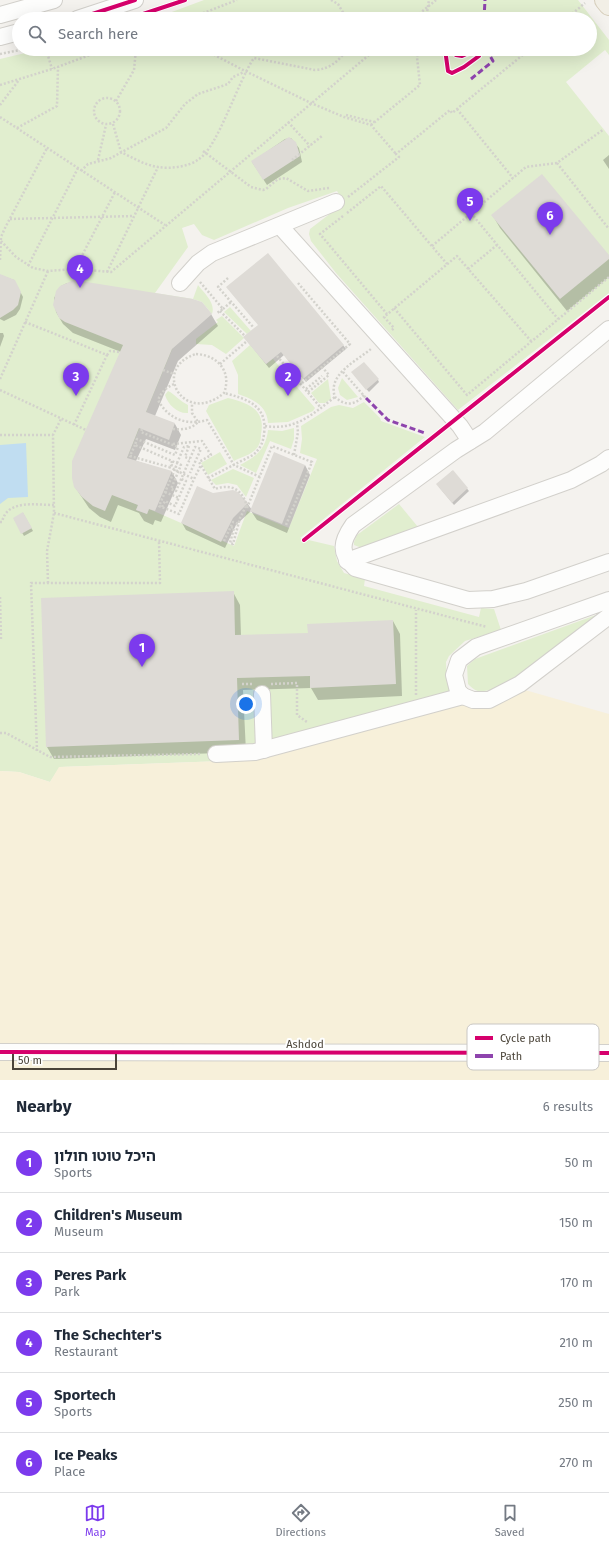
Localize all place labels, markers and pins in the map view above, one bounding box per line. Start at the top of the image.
pin: 5 [457,188,483,221]
pin: 6 [537,202,563,235]
pin: 4 [67,255,93,288]
pin: 3 [63,363,89,396]
pin: 2 [275,363,301,396]
pin: 1 [129,634,155,667]

